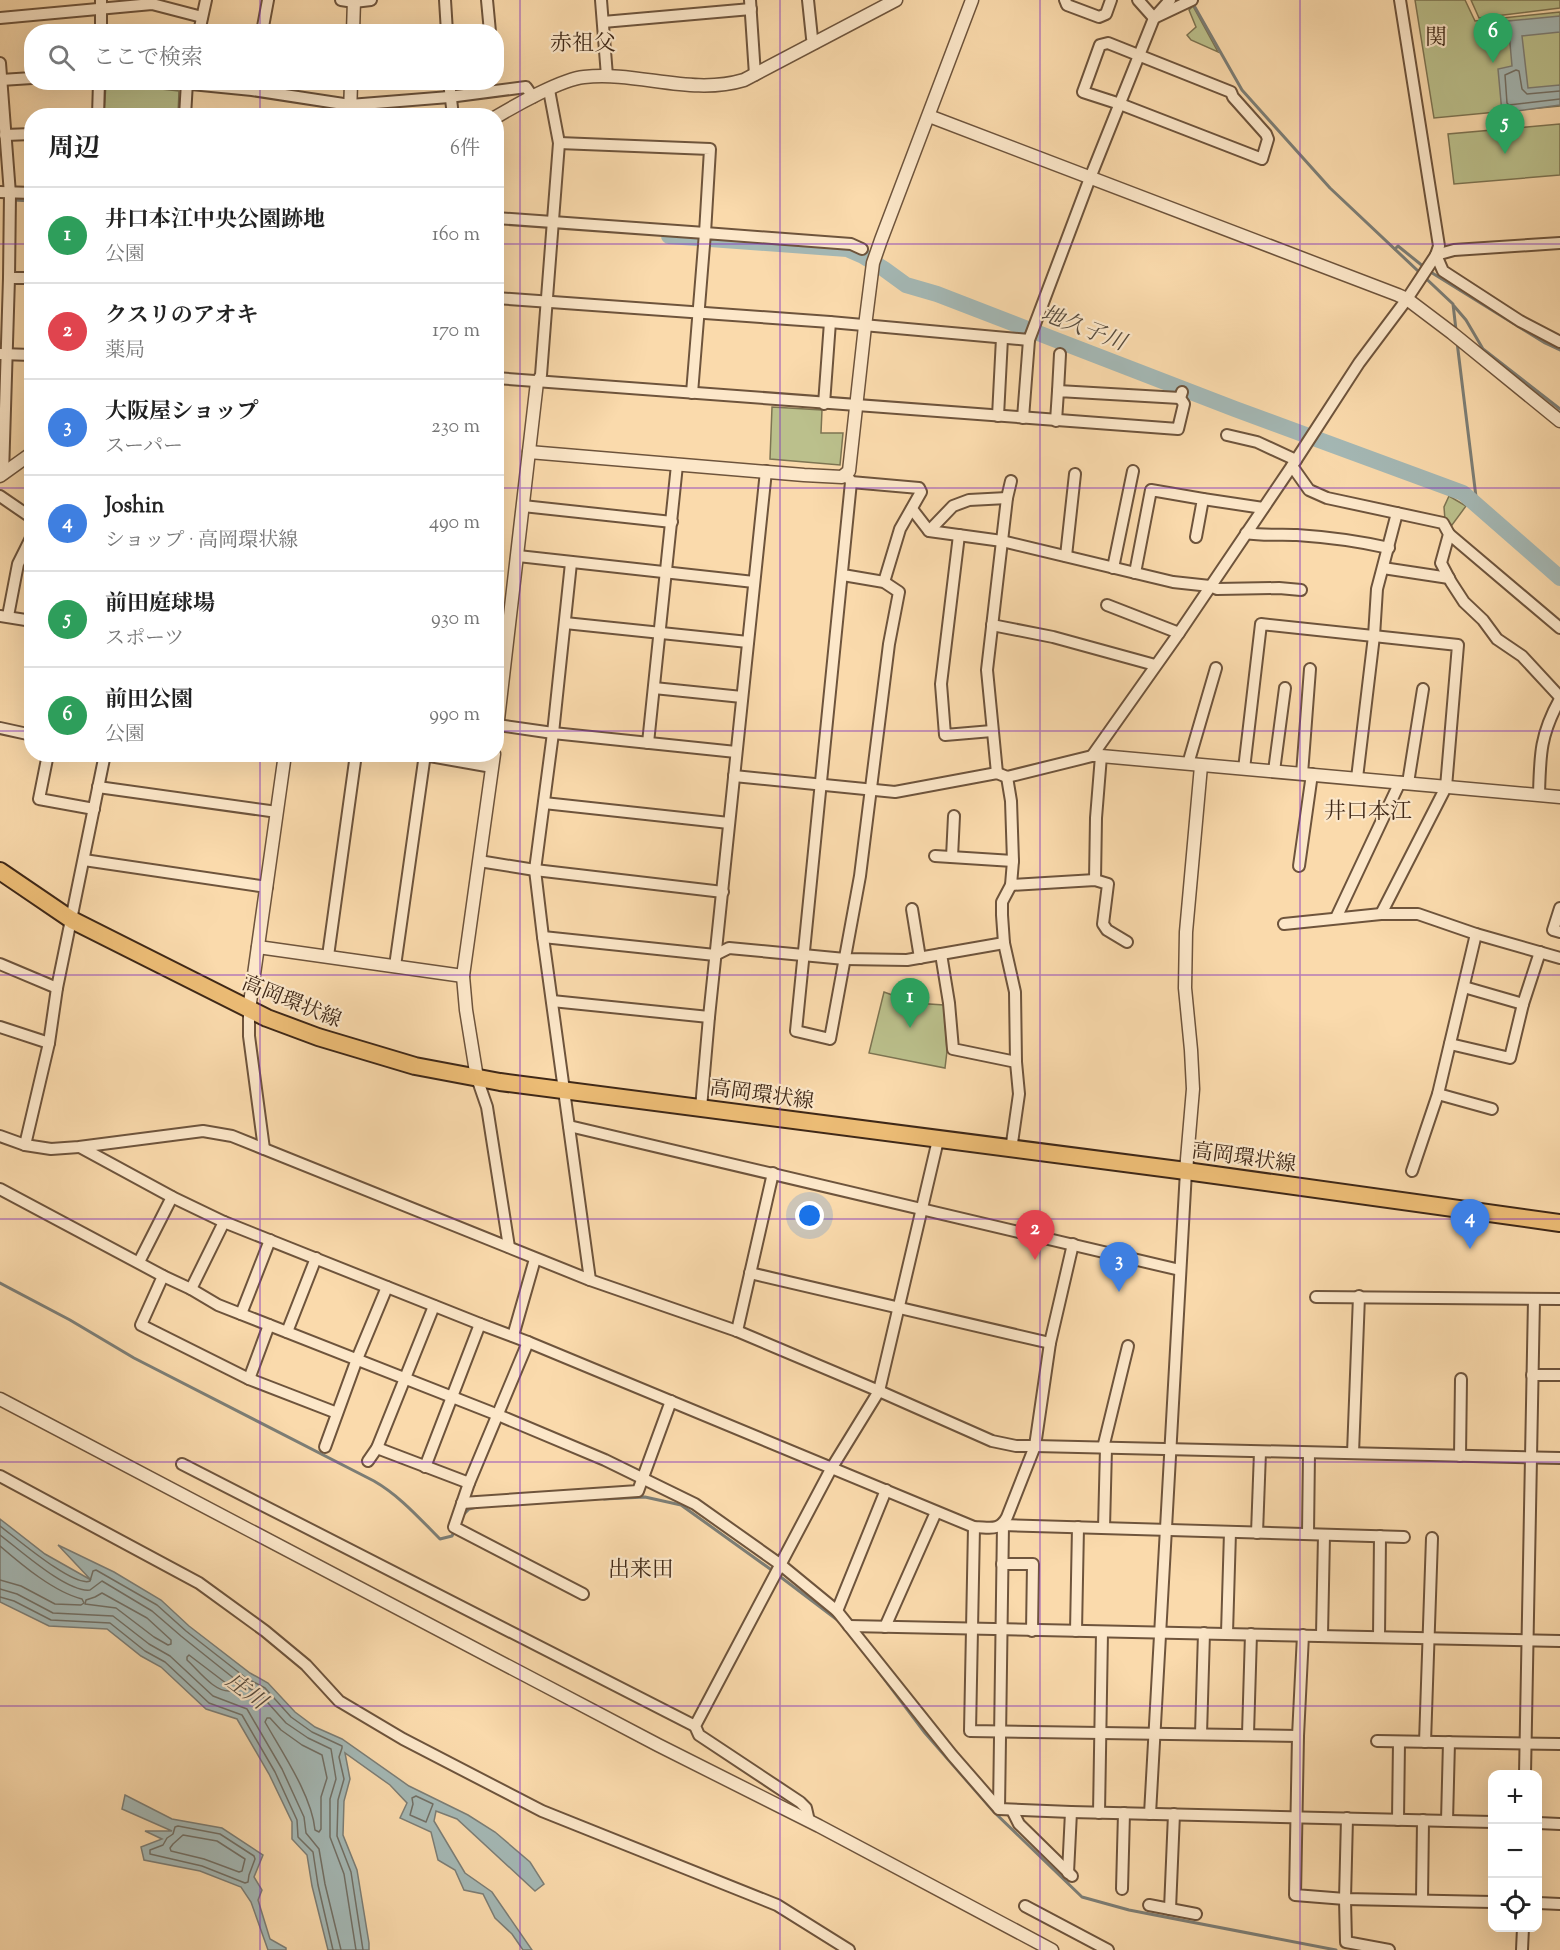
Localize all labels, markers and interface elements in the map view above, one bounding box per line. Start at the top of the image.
pin: 6 [1474,14,1512,63]
district label: 関 [1425,23,1447,55]
search box [24,24,504,90]
district label: 赤祖父 [550,29,616,61]
icon: search [45,41,78,74]
text: ここで検索 [93,43,203,75]
pin: 5 [1486,104,1524,154]
text: 周辺 [48,131,100,168]
text: 6件 [450,135,480,164]
text: 井口本江中央公園跡地 [105,205,325,237]
text: 1 [64,221,71,250]
text: 160 m [432,221,480,250]
text: 公園 [105,241,145,270]
water label: 地久子川 [1036,299,1132,361]
text: クスリのアオキ [105,301,259,333]
text: 2 [63,317,72,346]
text: 170 m [432,317,480,346]
text: 薬局 [105,337,145,366]
text: 大阪屋ショップ [105,397,259,429]
text: 3 [63,413,72,442]
text: 230 m [431,413,480,442]
text: スーパー [105,433,183,462]
text: Joshin [105,491,164,523]
text: 4 [62,509,73,538]
text: 490 m [429,509,480,538]
text: ショップ · 高岡環状線 [105,527,298,556]
text: 前田庭球場 [105,589,215,621]
text: 5 [64,605,71,634]
text: 930 m [431,605,480,634]
text: スポーツ [105,625,184,654]
text: 前田公園 [105,685,193,717]
text: 6 [63,701,72,730]
text: 990 m [429,701,480,730]
text: 公園 [105,721,145,750]
district label: 井口本江 [1324,797,1412,829]
street label: 高岡環状線 [237,969,346,1036]
pin: 1 [890,978,930,1028]
street label: 高岡環状線 [708,1074,816,1118]
street label: 高岡環状線 [1190,1137,1298,1181]
pin: 4 [1450,1200,1490,1249]
your location [795,1201,824,1230]
pin: 2 [1016,1210,1054,1260]
pin: 3 [1100,1242,1138,1292]
district label: 出来田 [608,1555,674,1587]
water label: 庄川 [218,1666,274,1720]
map controls [1488,1770,1542,1932]
button: + [1488,1770,1542,1824]
button: − [1488,1824,1542,1878]
button: locate [1488,1878,1542,1932]

